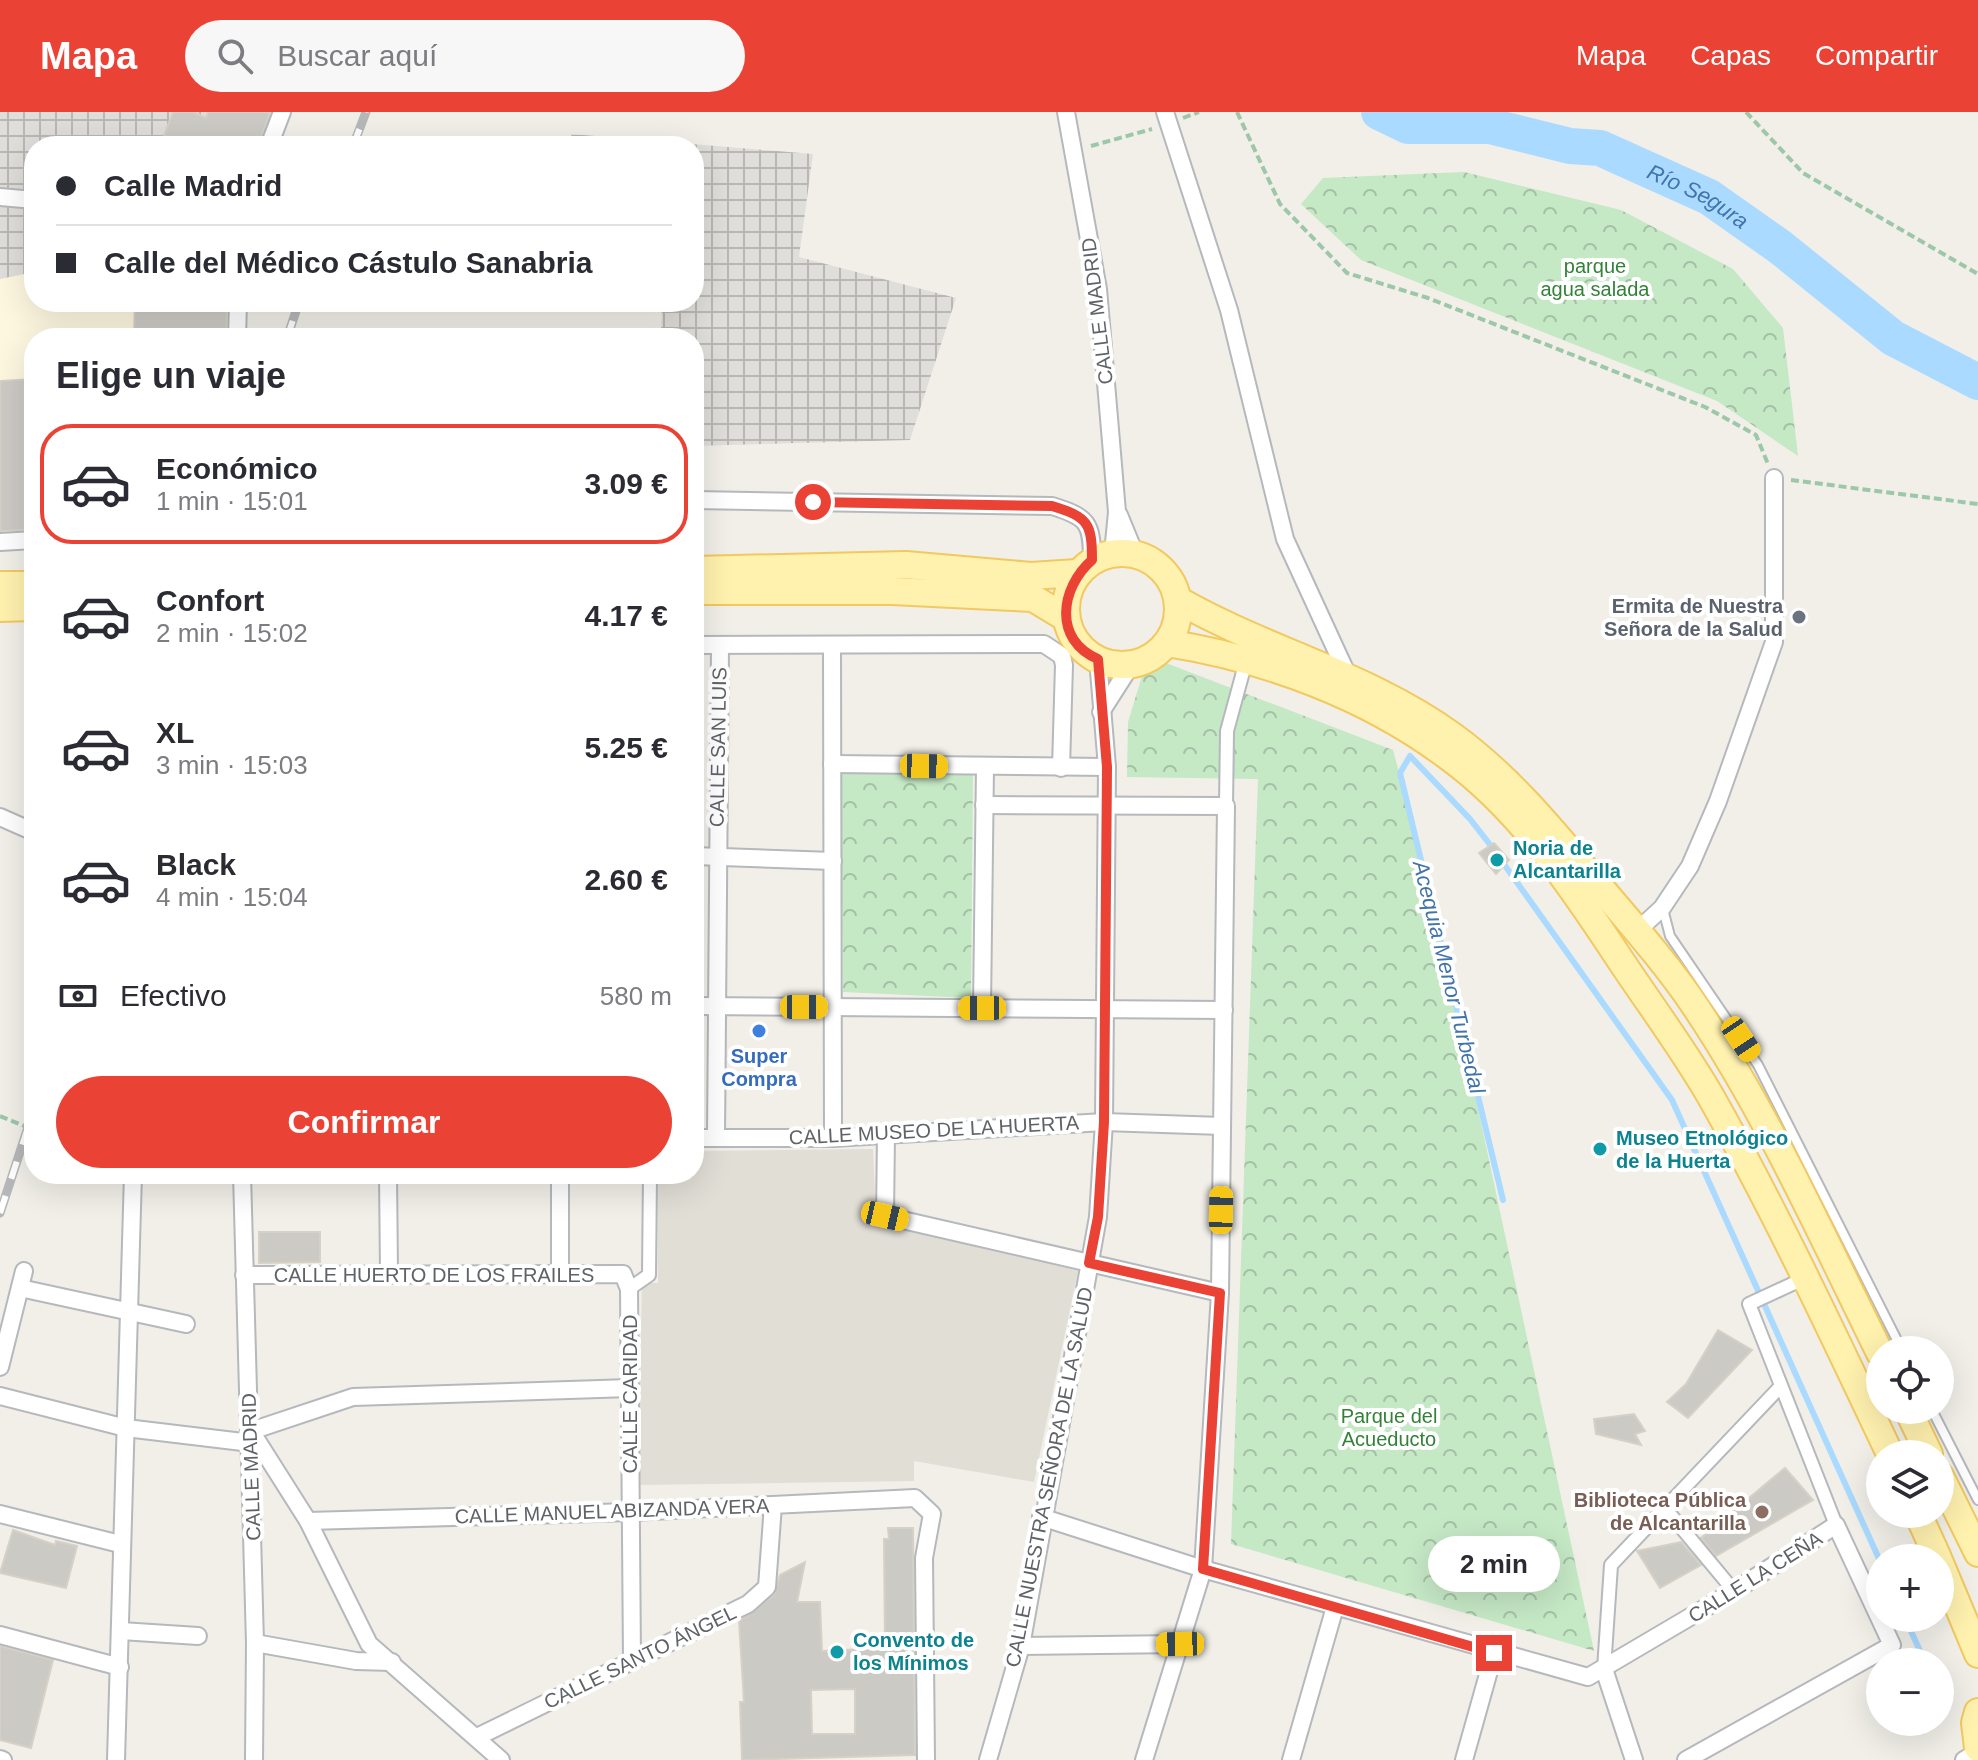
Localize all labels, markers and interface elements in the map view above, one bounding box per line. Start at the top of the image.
search box [185,20,745,92]
icon: search [213,34,257,78]
text: Mapa [40,35,137,77]
text: Buscar aquí [277,39,437,72]
text: Mapa [1576,40,1646,71]
text: Capas [1690,40,1771,71]
text: Compartir [1815,40,1938,71]
water label: Río Segura [1644,159,1753,233]
text: Calle Madrid [104,169,282,202]
street label: CALLE MADRID [1077,236,1117,386]
text: Calle del Médico Cástulo Sanabria [104,246,592,279]
park label: parque agua salada [1541,255,1650,300]
text: Elige un viaje [56,355,286,396]
icon: car [60,448,132,520]
text: Económico [156,452,318,485]
text: 3.09 € [585,467,668,500]
route start [795,484,831,520]
text: 1 min · 15:01 [156,486,308,516]
icon: car [60,580,132,652]
text: Confort [156,584,264,617]
place label: Ermita de Nuestra Señora de la Salud [1604,595,1784,640]
text: 4.17 € [585,599,668,632]
marker: Ermita de Nuestra Señora de la Salud [1790,608,1808,626]
text: 2 min · 15:02 [156,618,308,648]
street label: CALLE SAN LUIS [706,667,730,827]
icon: car [60,712,132,784]
text: XL [156,716,194,749]
text: 5.25 € [585,731,668,764]
text: 3 min · 15:03 [156,750,308,780]
car [900,754,948,778]
place label: Noria de Alcantarilla [1513,837,1622,882]
icon: car [60,844,132,916]
text: Black [156,848,236,881]
marker: Noria de Alcantarilla [1488,851,1506,869]
water label: Acequia Menor Turbedal [1407,856,1490,1097]
text: 2.60 € [585,863,668,896]
text: 4 min · 15:04 [156,882,308,912]
icon: cash [56,974,100,1018]
text: Efectivo [120,979,227,1012]
text: 580 m [600,981,672,1011]
car [780,995,828,1019]
car [958,996,1006,1020]
car [1718,1012,1764,1066]
marker: Super Compra [750,1022,768,1040]
place label: Super Compra [721,1045,798,1090]
button: Confirmar [56,1076,672,1168]
street label: CALLE MUSEO DE LA HUERTA [788,1111,1080,1149]
place label: Museo Etnológico de la Huerta [1616,1127,1788,1172]
marker: Museo Etnológico de la Huerta [1591,1140,1609,1158]
car [1209,1186,1233,1234]
car [859,1199,911,1233]
street label: CALLE HUERTO DE LOS FRAILES [274,1264,594,1286]
street label: CALLE NUESTRA SEÑORA DE LA SALUD [1000,1285,1097,1669]
street label: CALLE CARIDAD [619,1315,641,1473]
map controls [1866,1336,1954,1736]
button: locate [1866,1336,1954,1424]
street label: CALLE MADRID [237,1393,265,1541]
park label: Parque del Acueducto [1341,1405,1437,1450]
button: layers [1866,1440,1954,1528]
place label: Biblioteca Pública de Alcantarilla [1574,1489,1747,1534]
street label: CALLE MANUEL ABIZANDA VERA [454,1494,770,1527]
marker: Biblioteca Pública de Alcantarilla [1753,1503,1771,1521]
street label: CALLE LA CEÑA [1684,1526,1826,1627]
callout: 2 min [1428,1537,1560,1593]
button: + [1866,1544,1954,1632]
text: 2 min [1460,1549,1528,1579]
street label: CALLE SANTO ÁNGEL [540,1601,740,1713]
place label: Convento de los Mínimos [853,1629,974,1674]
car [1156,1632,1204,1656]
route end [1476,1635,1512,1671]
marker: Convento de los Mínimos [828,1643,846,1661]
button: − [1866,1648,1954,1736]

